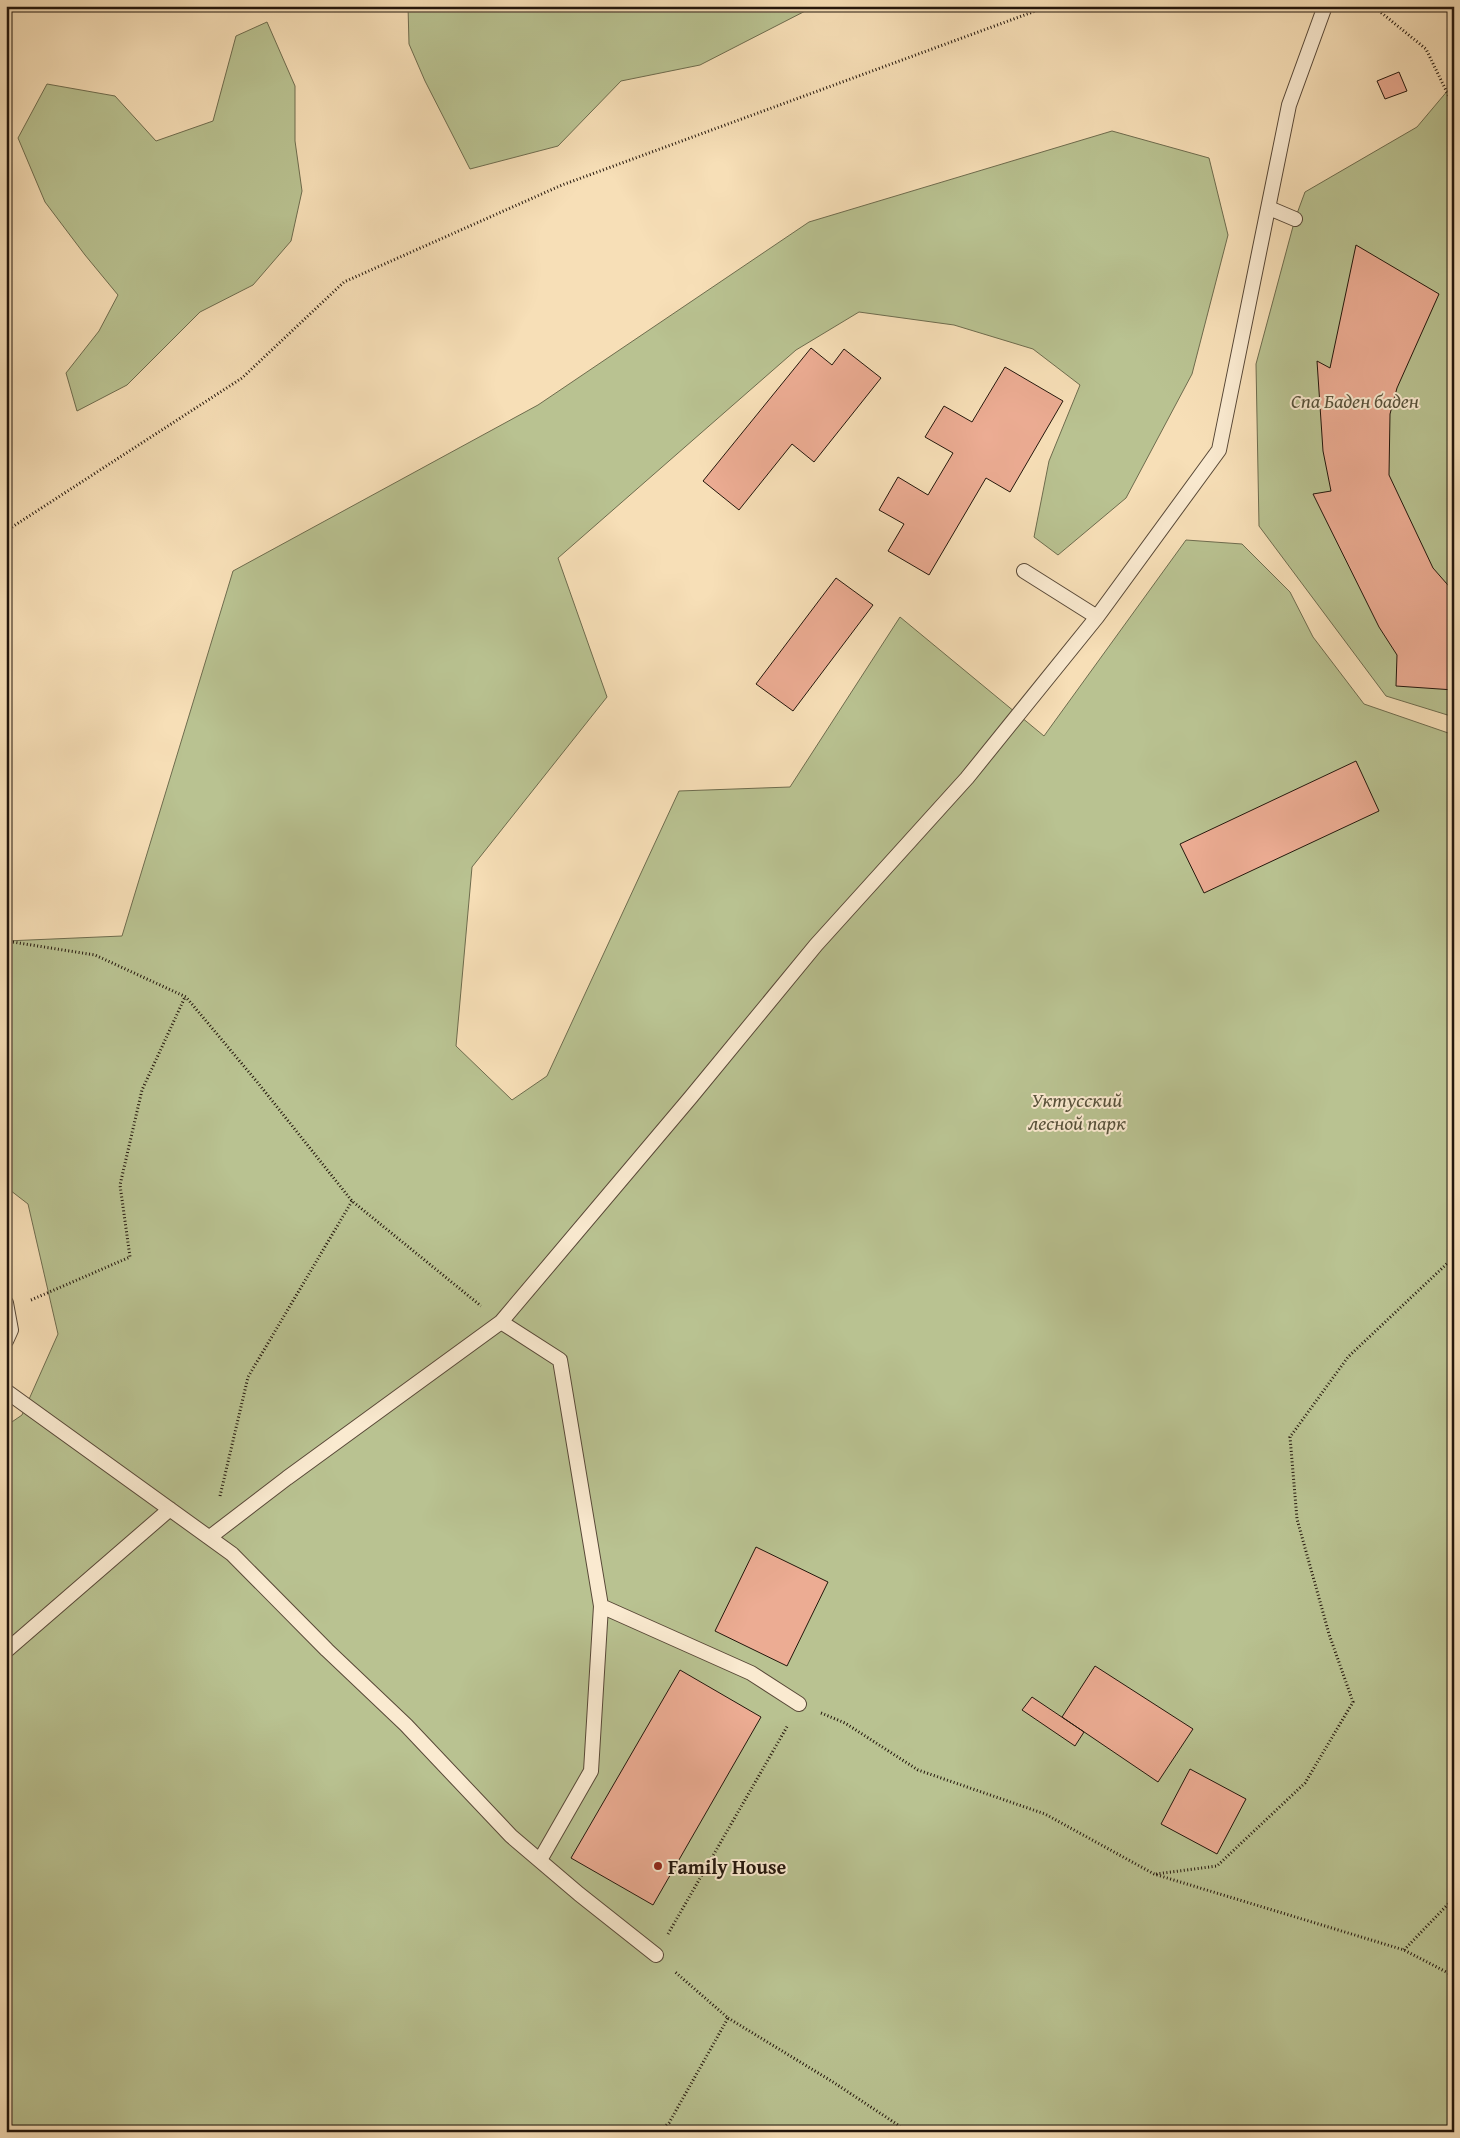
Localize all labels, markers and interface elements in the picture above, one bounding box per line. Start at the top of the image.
park label: Спа Баден баден [1291,386,1419,415]
park label: Уктусский лесной парк [1028,1085,1126,1137]
place label: Family House [668,1852,787,1881]
marker: Family House [652,1860,664,1872]

